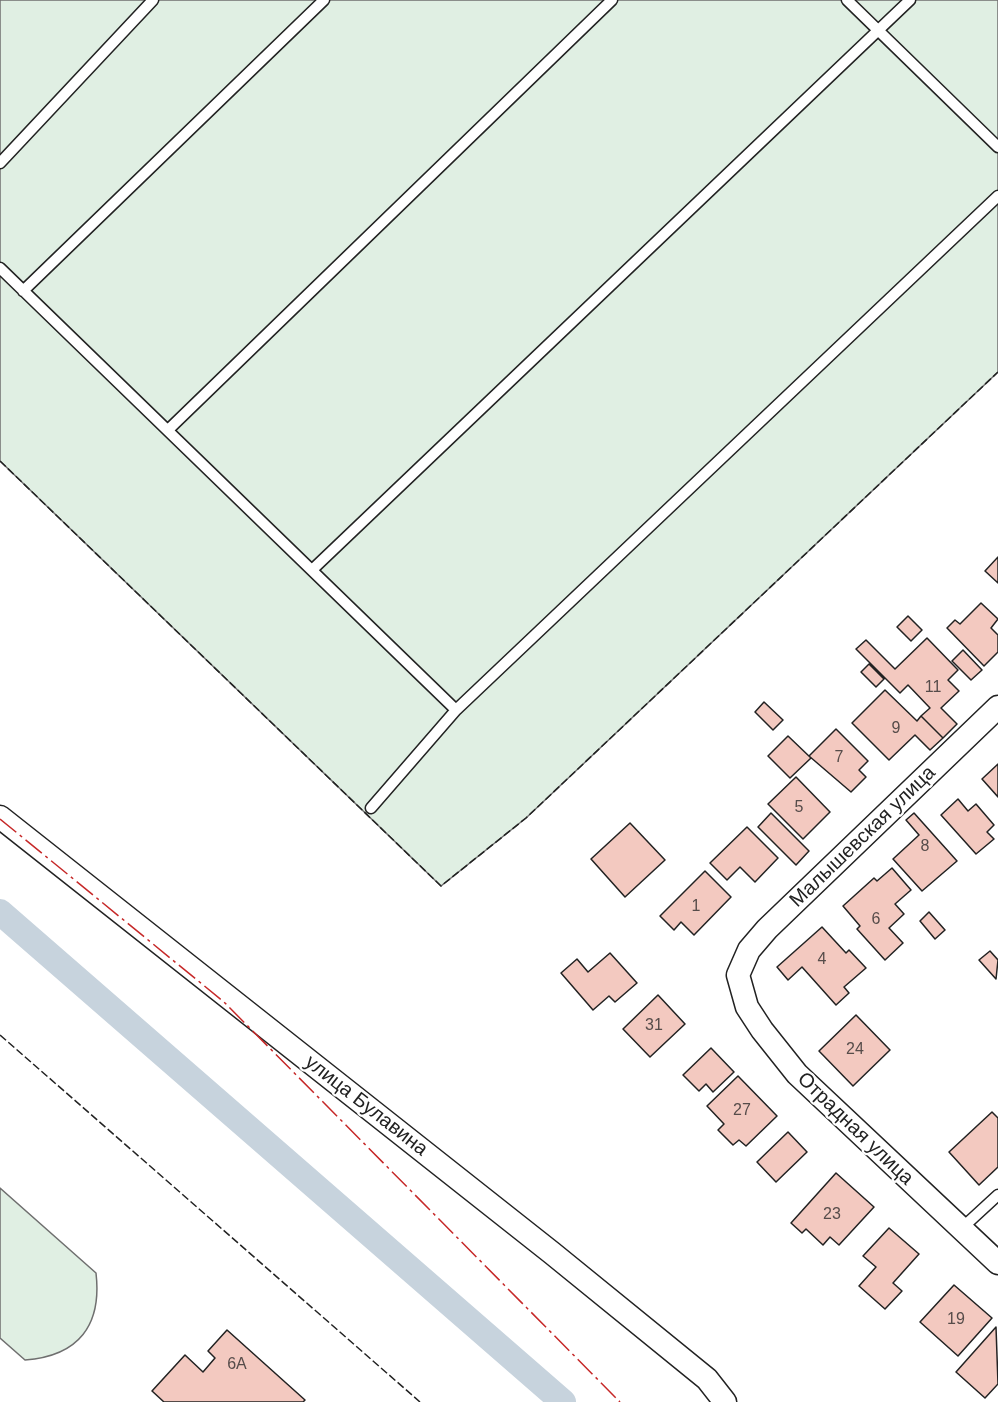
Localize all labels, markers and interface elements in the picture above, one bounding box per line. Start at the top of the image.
house number: 11 [925,678,941,698]
house number: 9 [892,719,900,739]
house number: 7 [835,748,843,768]
street label: Малышевская улица [785,761,941,913]
house number: 5 [795,798,803,818]
house number: 8 [921,837,929,857]
house number: 1 [692,897,700,917]
house number: 6 [872,910,880,930]
house number: 4 [818,950,826,970]
house number: 31 [645,1016,663,1036]
house number: 24 [846,1040,864,1060]
street label: улица Булавина [300,1051,432,1161]
street label: Отрадная улица [792,1068,918,1190]
house number: 27 [733,1101,751,1121]
house number: 23 [823,1205,841,1225]
house number: 19 [947,1310,965,1330]
house number: 6А [227,1355,247,1375]

